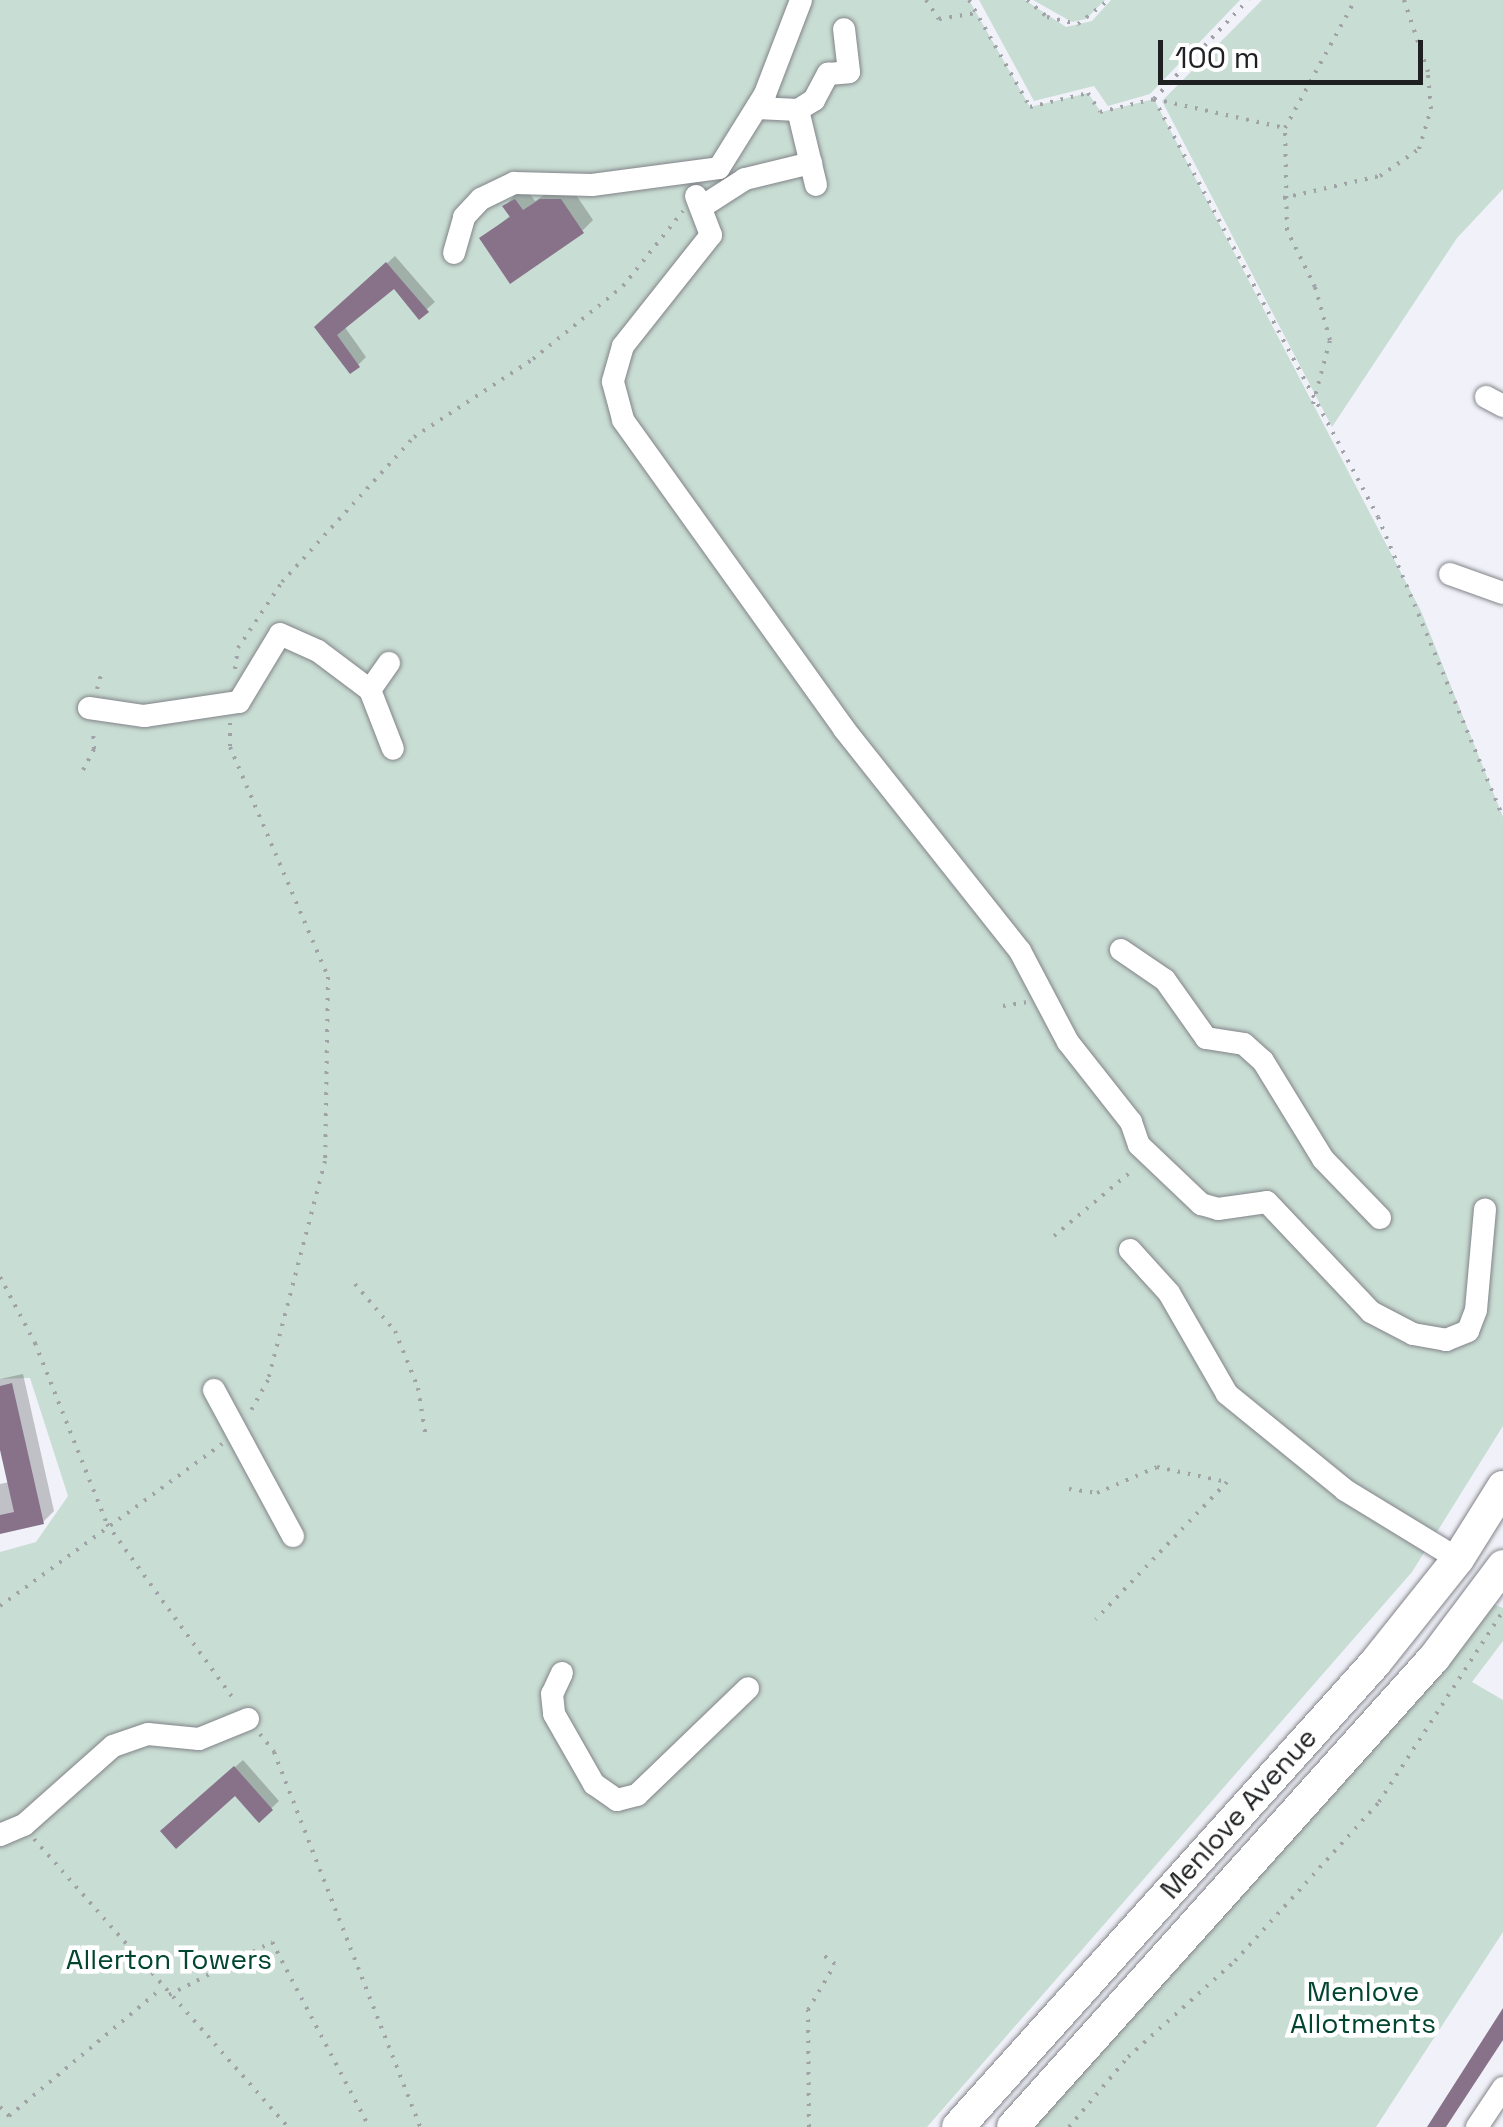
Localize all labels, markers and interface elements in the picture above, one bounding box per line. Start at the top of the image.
scale bar [1163,20,1428,82]
text: 100 m [1175,38,1260,77]
street label: Menlove Avenue [1152,1720,1324,1906]
park label: Allerton Towers [66,1942,272,1976]
park label: Menlove Allotments [1290,1974,1436,2040]

